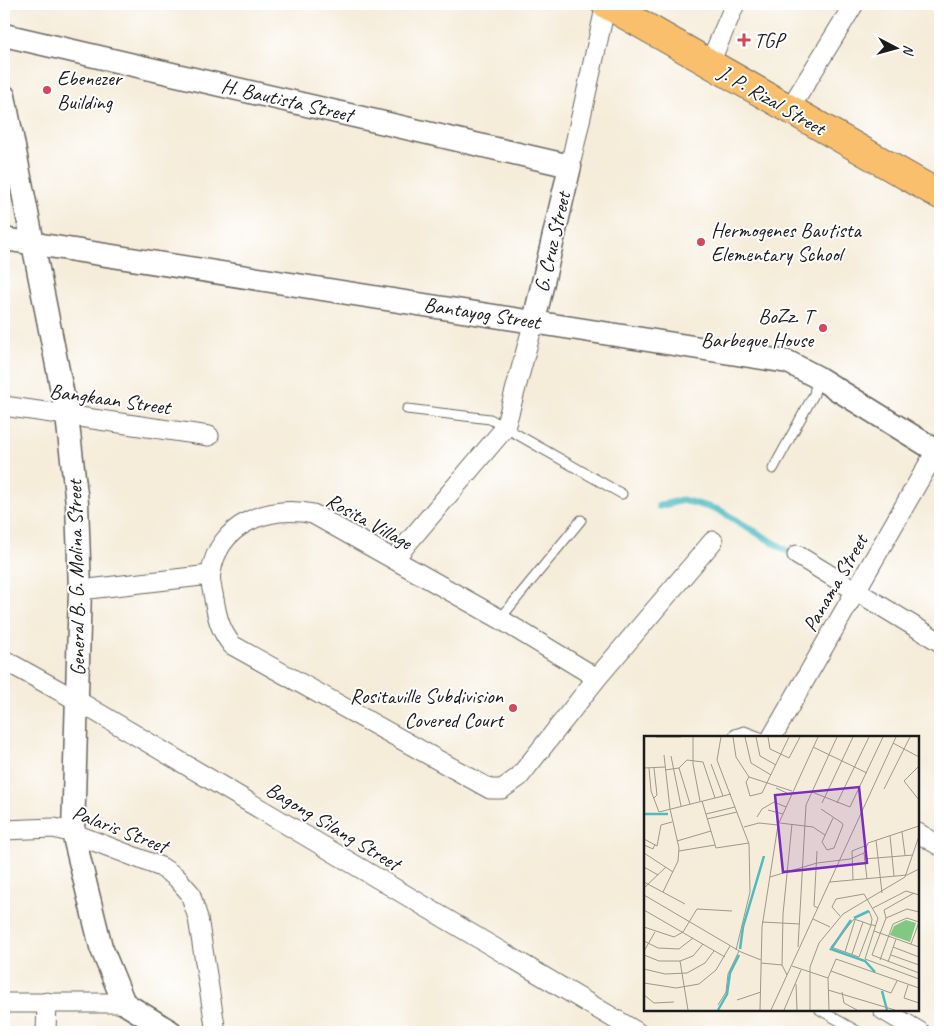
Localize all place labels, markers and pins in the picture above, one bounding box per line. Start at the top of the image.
place label: TGP [754,27,787,53]
marker: TGP [738,34,750,46]
place label: Ebenezer Building [57,65,124,115]
marker: Ebenezer Building [41,84,53,96]
place label: Hermogenes Bautista Elementary School [711,217,862,267]
marker: Hermogenes Bautista Elementary School [695,236,707,248]
place label: BoZz. T Barbeque House [701,303,817,353]
marker: BoZz. T Barbeque House [817,322,829,334]
place label: Rositaville Subdivision Covered Court [350,683,505,733]
marker: Rositaville Subdivision Covered Court [507,702,519,714]

